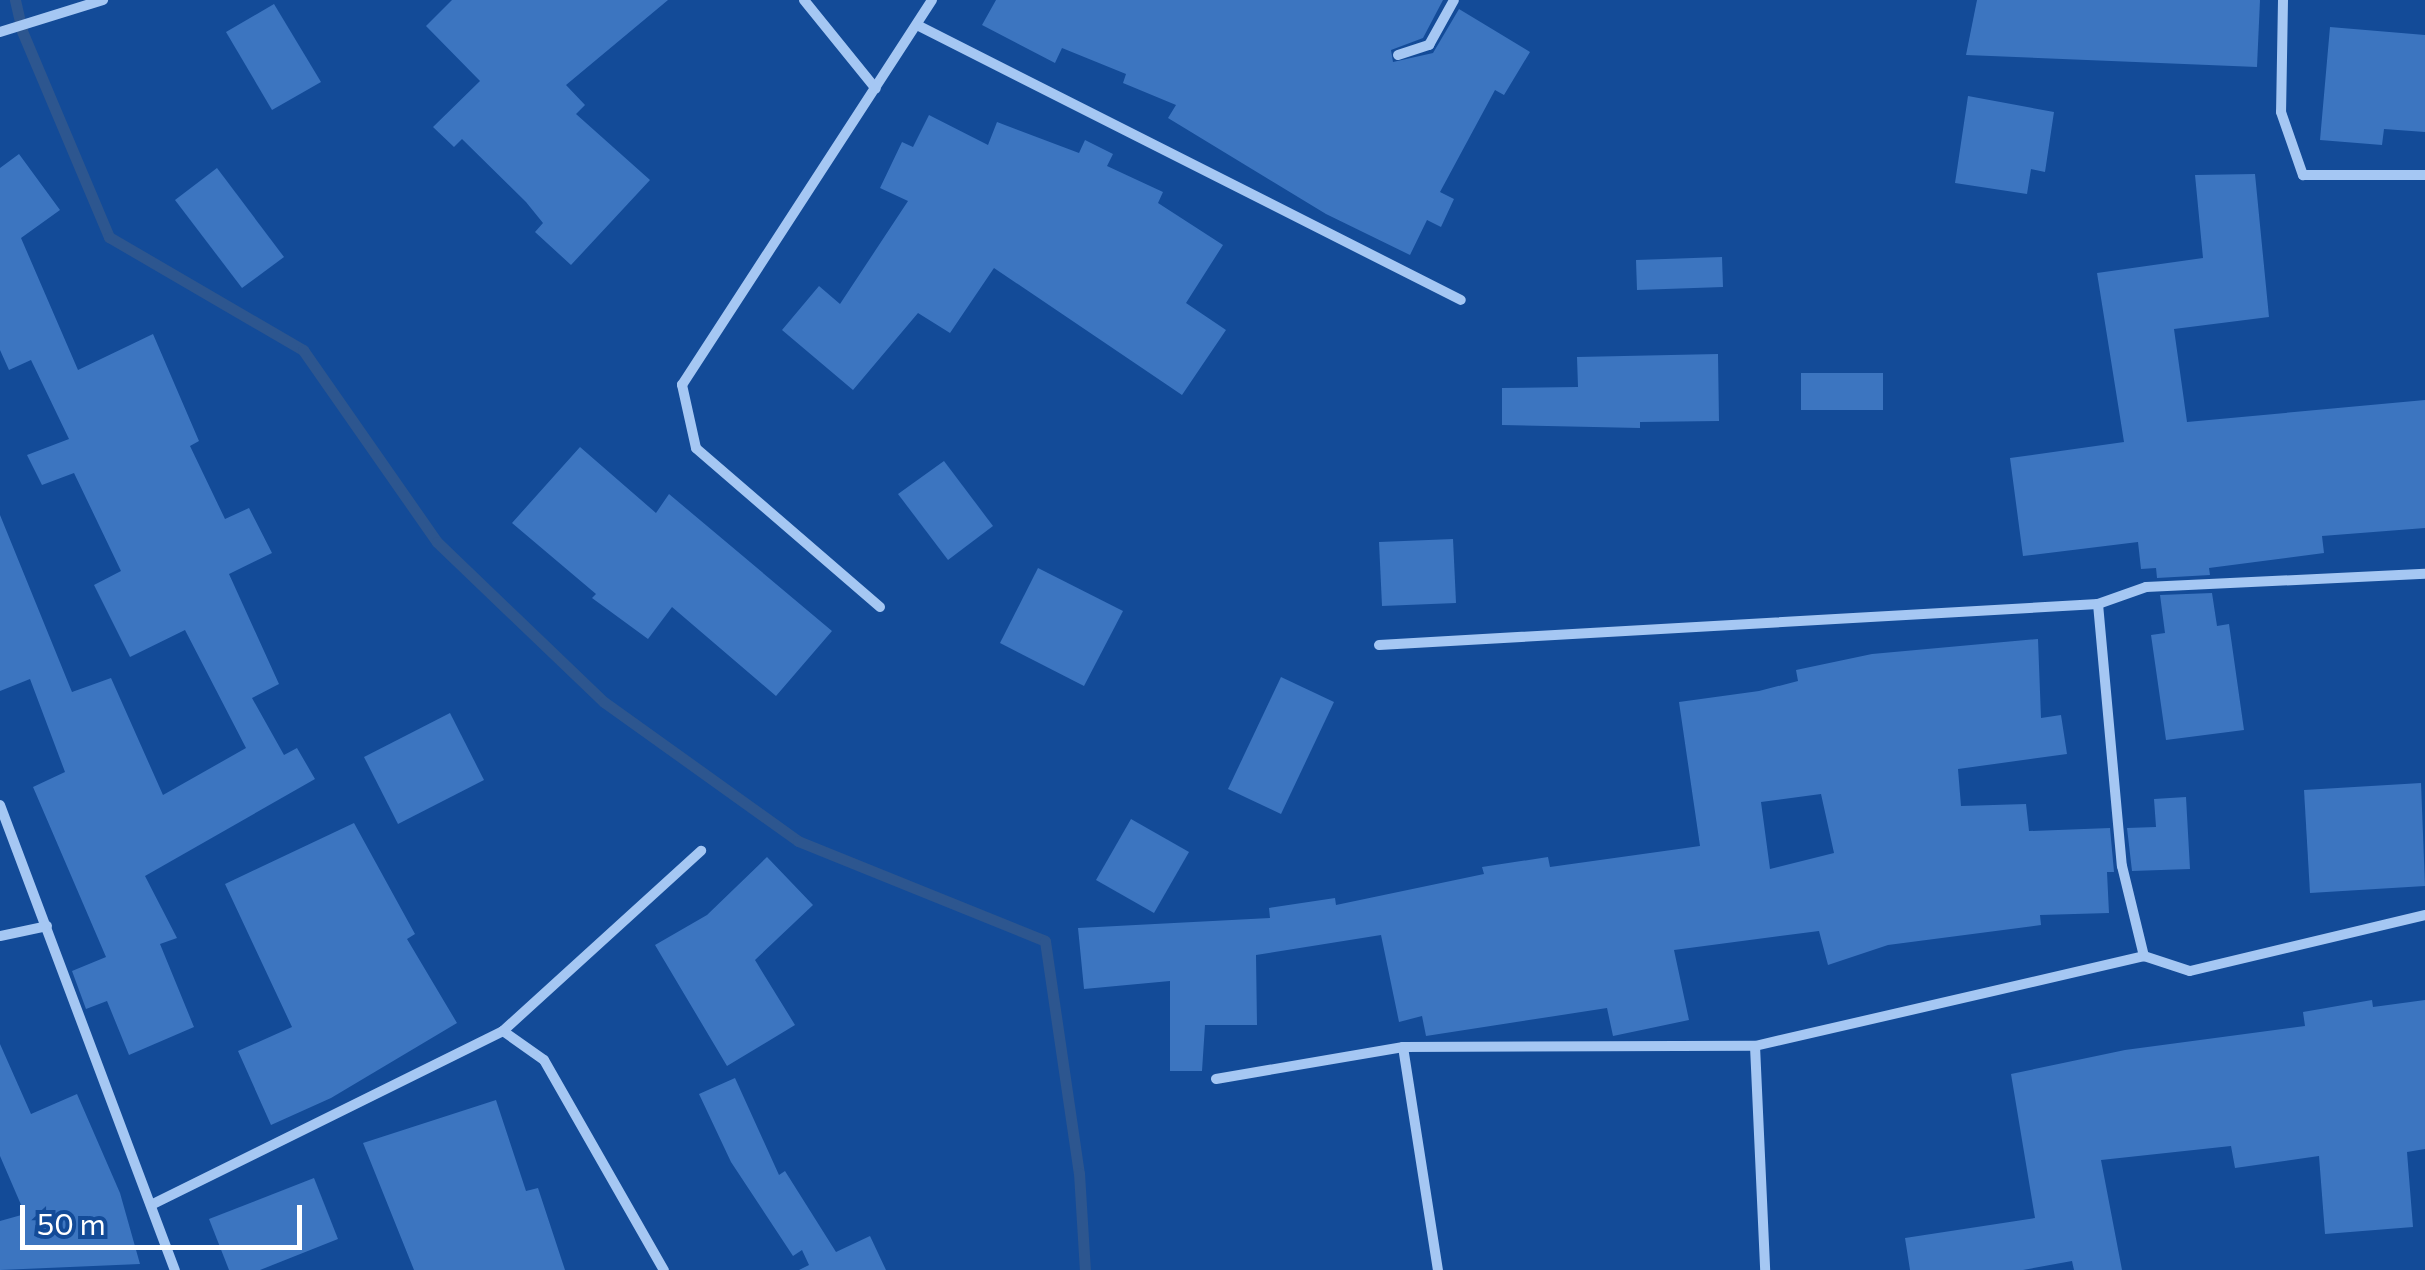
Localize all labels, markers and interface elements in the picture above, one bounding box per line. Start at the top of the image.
scale bar [25,1185,308,1247]
text: 50 m [37,1204,106,1241]

